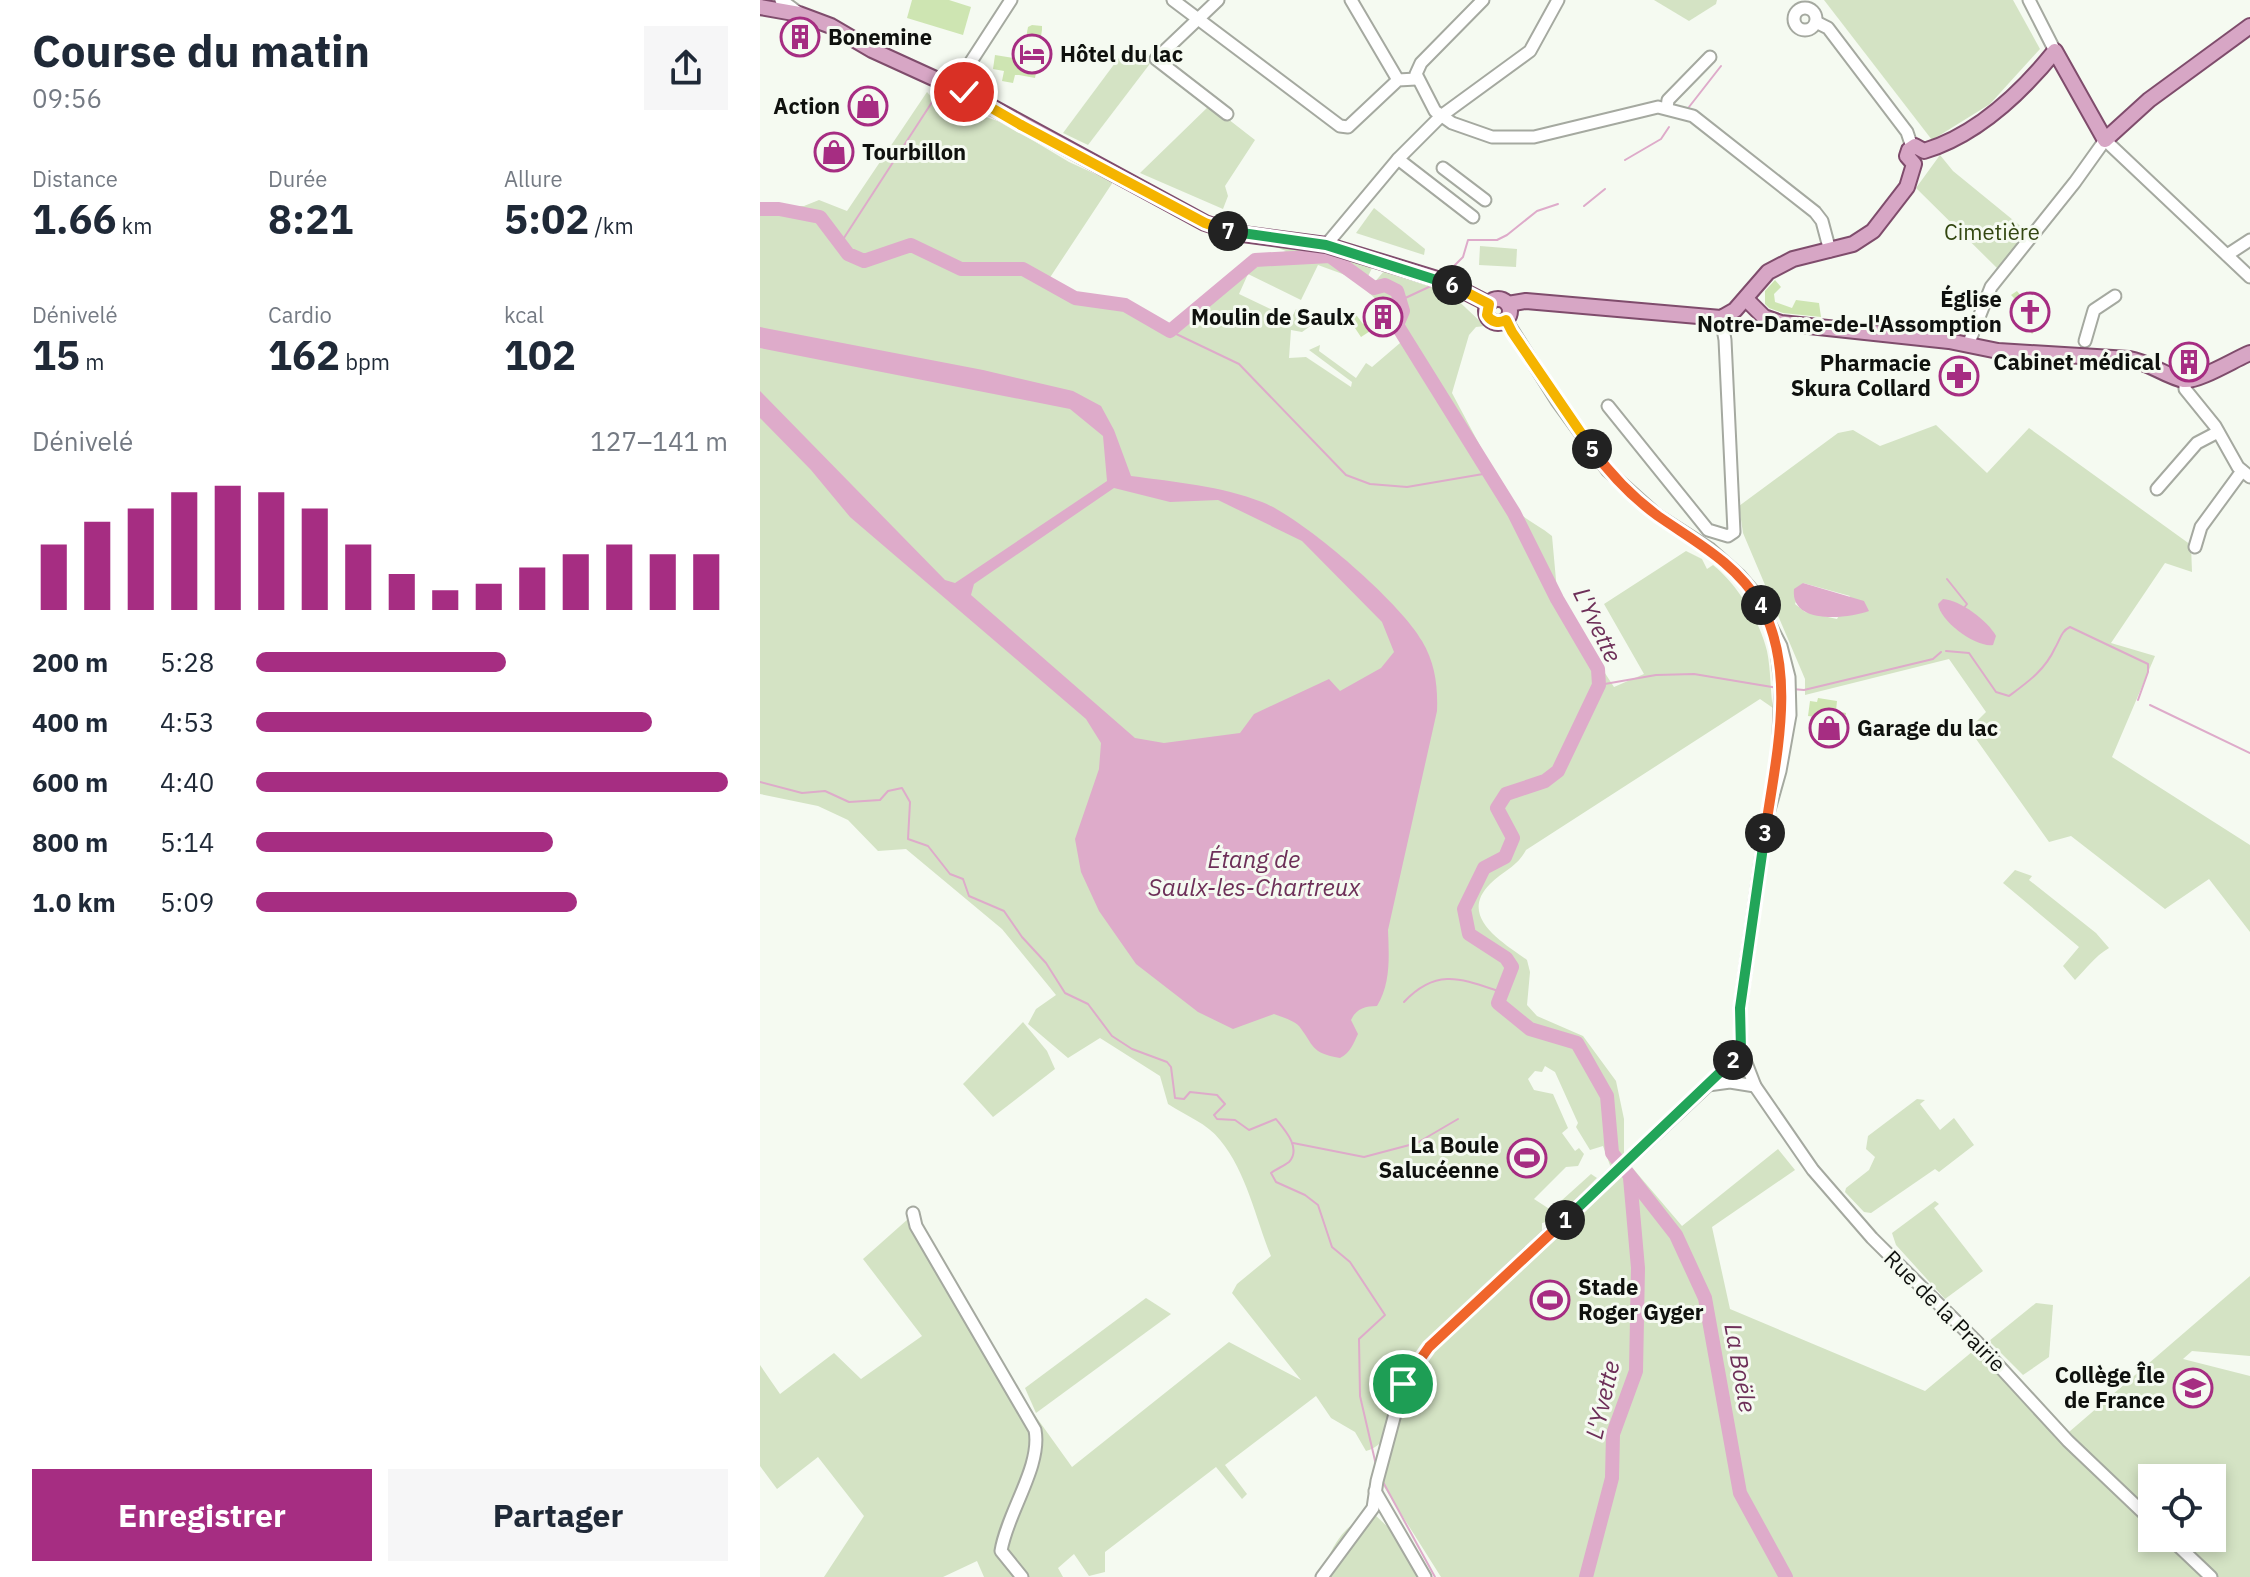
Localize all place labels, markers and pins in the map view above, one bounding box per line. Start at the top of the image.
building icon: Bonemine [779,16,821,58]
place label: Bonemine [828,22,932,51]
hotel icon: Hôtel du lac [1011,33,1053,75]
place label: Hôtel du lac [1060,39,1183,68]
pin [930,58,998,126]
shop icon: Action [847,85,889,127]
place label: Action [773,91,840,120]
shop icon: Tourbillon [813,131,855,173]
place label: Tourbillon [862,137,966,166]
pin: 7 [1208,211,1248,251]
pin: 6 [1432,265,1472,305]
place label: Église Notre-Dame-de-l'Assomption [1697,284,2002,338]
church icon: Église Notre-Dame-de-l'Assomption [2009,291,2051,333]
building icon: Moulin de Saulx [1362,296,1404,338]
place label: Moulin de Saulx [1191,302,1355,331]
building icon: Cabinet médical [2168,341,2210,383]
place label: Cabinet médical [1993,347,2161,376]
place label: Pharmacie Skura Collard [1791,348,1931,402]
pharmacy icon: Pharmacie Skura Collard [1938,355,1980,397]
pin: 5 [1572,429,1612,469]
pin: 4 [1741,585,1781,625]
shop icon: Garage du lac [1808,707,1850,749]
place label: Garage du lac [1857,713,1998,742]
pin: 3 [1745,813,1785,853]
pin: 2 [1713,1040,1753,1080]
place label: La Boule Salucéenne [1378,1130,1499,1184]
sports icon: La Boule Salucéenne [1506,1137,1548,1179]
pin: 1 [1545,1200,1585,1240]
place label: Stade Roger Gyger [1578,1272,1704,1326]
sports icon: Stade Roger Gyger [1529,1279,1571,1321]
pin [1369,1350,1437,1418]
place label: Collège Île de France [2055,1360,2165,1414]
school or university icon: Collège Île de France [2172,1367,2214,1409]

